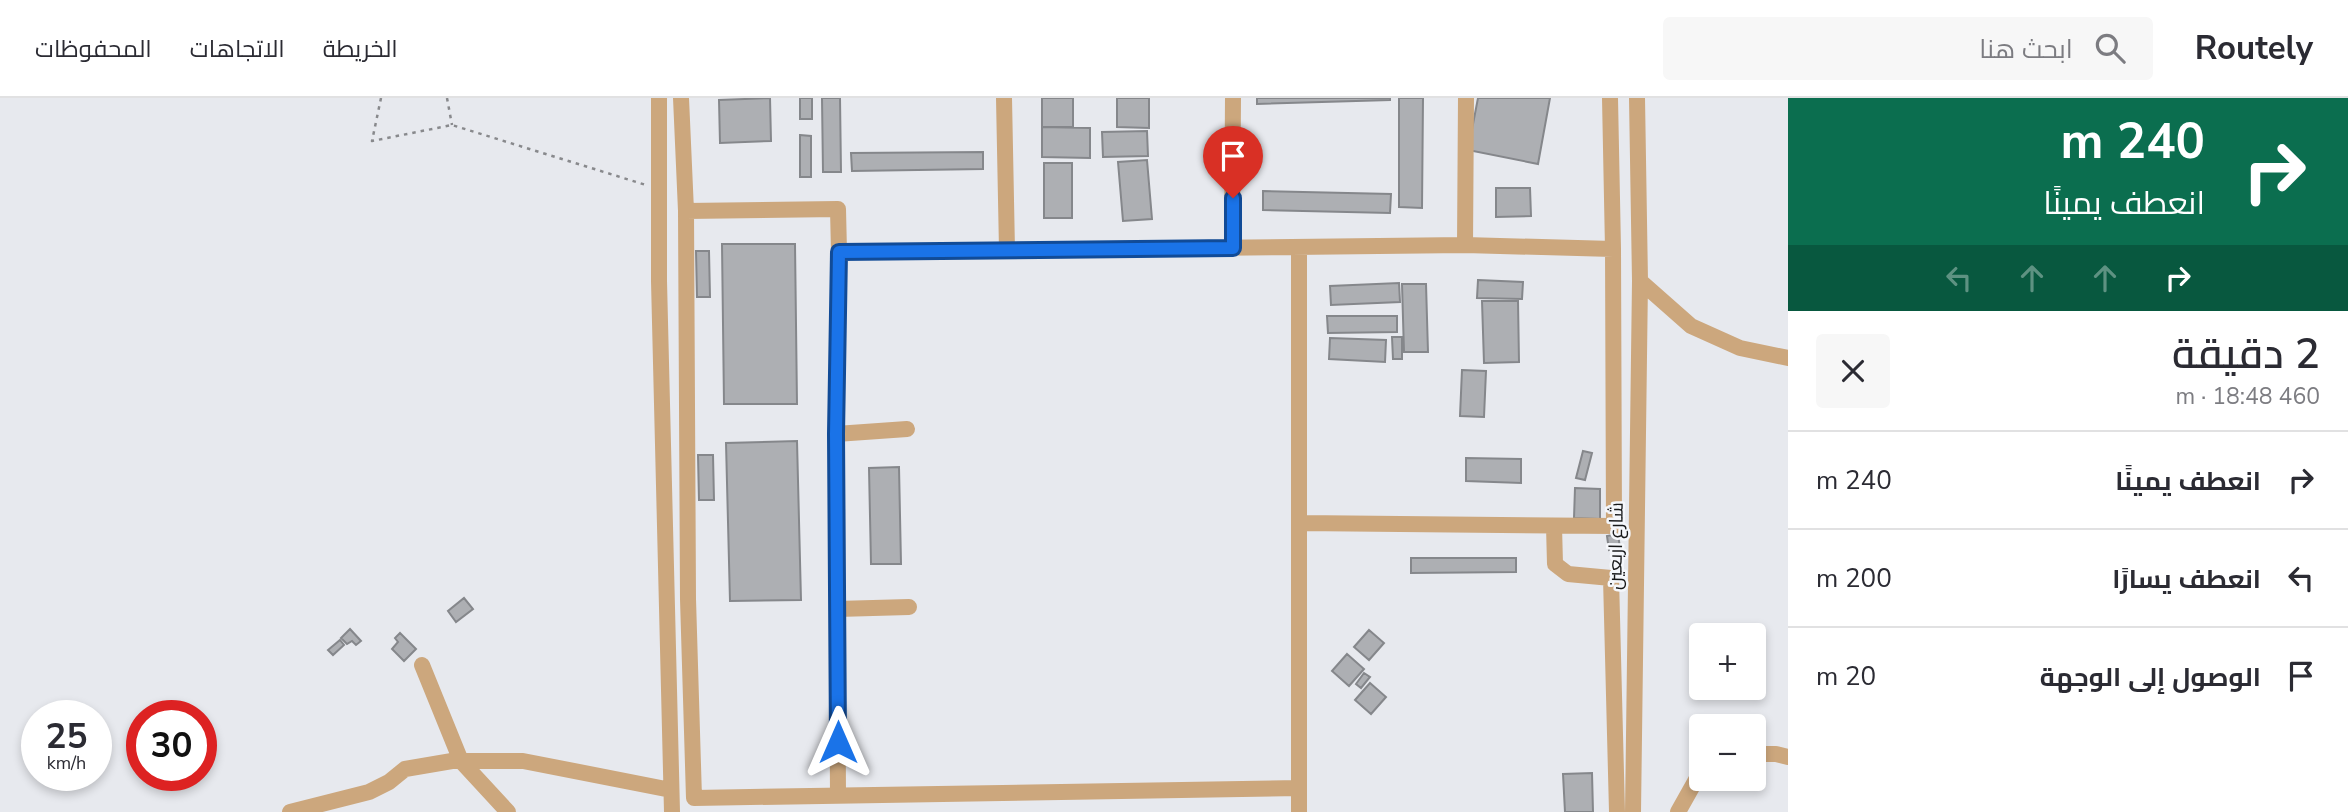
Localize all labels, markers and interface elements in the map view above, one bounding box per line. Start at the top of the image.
search box [1663,17,2153,80]
text: Routely [2195,26,2313,71]
icon: search [2091,29,2129,67]
text: ابحث هنا [1979,32,2073,67]
text: المحفوظات [35,33,152,65]
text: الاتجاهات [190,33,285,65]
text: الخريطة [323,33,398,65]
text: 240 m [2061,108,2205,175]
pin [1203,126,1263,198]
icon: right [2229,126,2320,217]
icon: arrive [1214,137,1252,175]
text: انعطف يمينًا [2043,182,2205,225]
icon: left [1940,259,1978,297]
icon: ahead [2013,259,2051,297]
icon: ahead [2086,259,2124,297]
icon: right [2159,259,2197,297]
text: 2 دقيقة [2172,326,2320,383]
button: close [1816,334,1890,408]
text: 460 m · 18:48 [2175,381,2320,412]
icon: right [2282,461,2320,499]
text: 240 m [1816,463,1892,498]
text: انعطف يمينًا [2115,464,2261,499]
street label: شارع اربعين [1602,502,1630,590]
icon: left [2282,559,2320,597]
text: 200 m [1816,561,1892,596]
text: انعطف يسارًا [2112,562,2261,597]
map controls [1689,623,1766,791]
button: + [1689,623,1766,700]
icon: arrive [2282,657,2320,695]
text: 20 m [1816,659,1876,694]
text: الوصول إلى الوجهة [2040,660,2261,695]
speed limit sign: 30 [126,700,217,791]
position arrow [801,705,875,779]
text: 25 [45,713,88,760]
button: − [1689,714,1766,791]
text: km/h [47,751,86,775]

